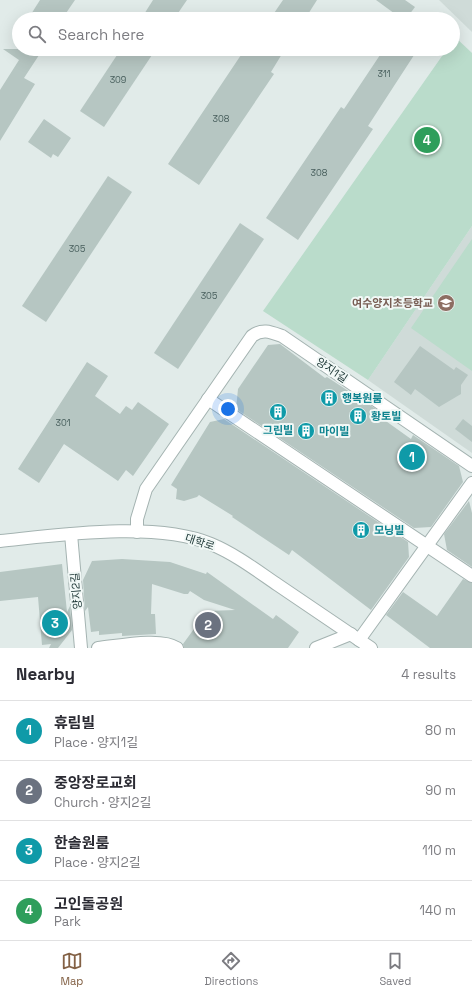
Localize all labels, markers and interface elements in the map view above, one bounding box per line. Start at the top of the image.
search box [12,12,460,56]
icon: search [26,23,48,45]
text: Search here [58,25,144,44]
house number: 311 [378,68,391,80]
house number: 309 [110,74,126,86]
house number: 308 [213,113,230,125]
pin: 4 [414,125,440,155]
house number: 308 [311,167,328,179]
house number: 305 [69,243,85,255]
house number: 305 [201,290,217,302]
school or university icon: 여수양지초등학교 [436,293,456,313]
place label: 여수양지초등학교 [352,296,433,310]
street label: 양지1길 [314,354,350,386]
building icon: 행복원룸 [319,388,339,408]
place label: 행복원룸 [342,391,382,405]
your location [218,399,238,419]
building icon: 그린빌 [268,402,288,422]
building icon: 황토빌 [348,406,368,426]
place label: 황토빌 [371,409,401,423]
house number: 301 [56,417,71,429]
building icon: 마이빌 [296,421,316,441]
place label: 그린빌 [263,423,293,437]
place label: 마이빌 [319,424,349,438]
pin: 1 [399,442,425,472]
building icon: 모닝빌 [351,520,371,540]
place label: 모닝빌 [374,523,404,537]
street label: 대학로 [183,531,217,553]
street label: 양지2길 [67,572,85,610]
pin: 3 [42,608,68,638]
pin: 2 [195,610,221,640]
text: Nearby [16,663,75,685]
text: 4 results [401,666,456,683]
text: 휴림빌 [54,713,95,732]
text: 1 [26,722,32,739]
text: 80 m [425,722,456,739]
text: Place · 양지1길 [54,734,138,751]
text: 중앙장로교회 [54,773,137,792]
text: 2 [25,782,33,799]
text: 90 m [425,782,456,799]
text: Church · 양지2길 [54,794,151,811]
text: 한솔원룸 [54,833,109,852]
text: 3 [25,842,33,859]
text: 110 m [422,842,456,859]
text: Place · 양지2길 [54,854,141,871]
text: 고인돌공원 [54,894,123,913]
text: 4 [25,902,33,919]
text: 140 m [420,902,456,919]
text: Park [54,913,81,930]
tab: Map [61,950,83,988]
tab: Directions [204,950,258,988]
tab: Saved [379,950,411,988]

